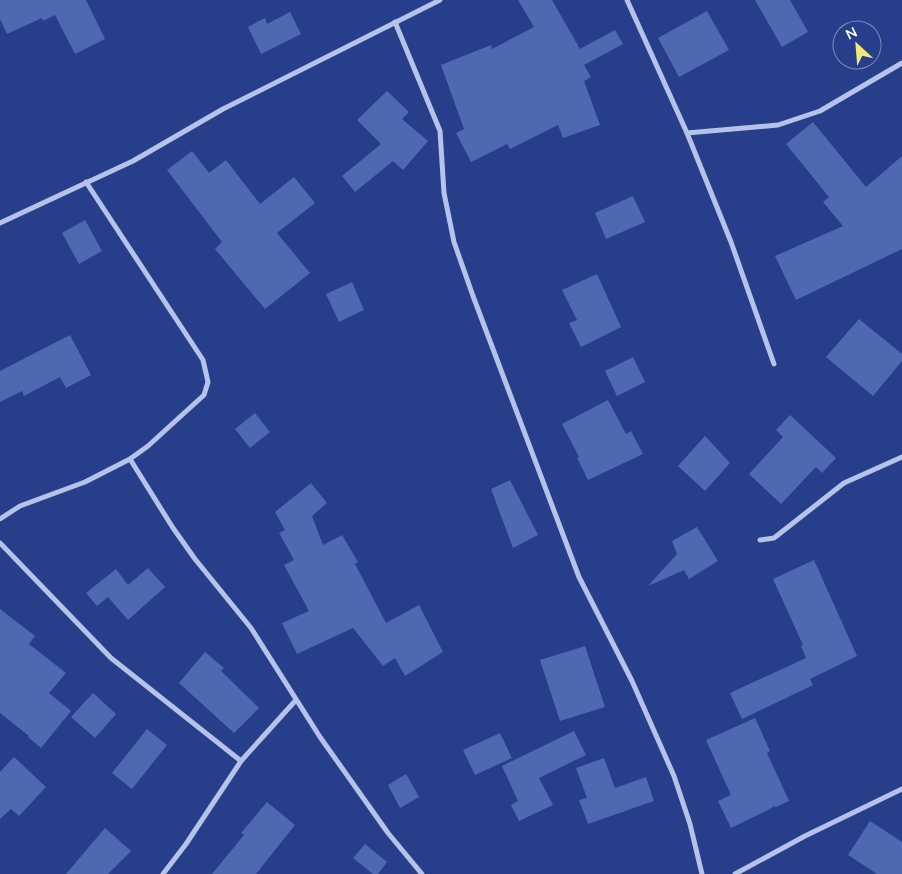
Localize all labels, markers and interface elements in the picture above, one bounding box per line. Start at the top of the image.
north arrow [832,20,882,70]
text: N [843,23,860,44]

